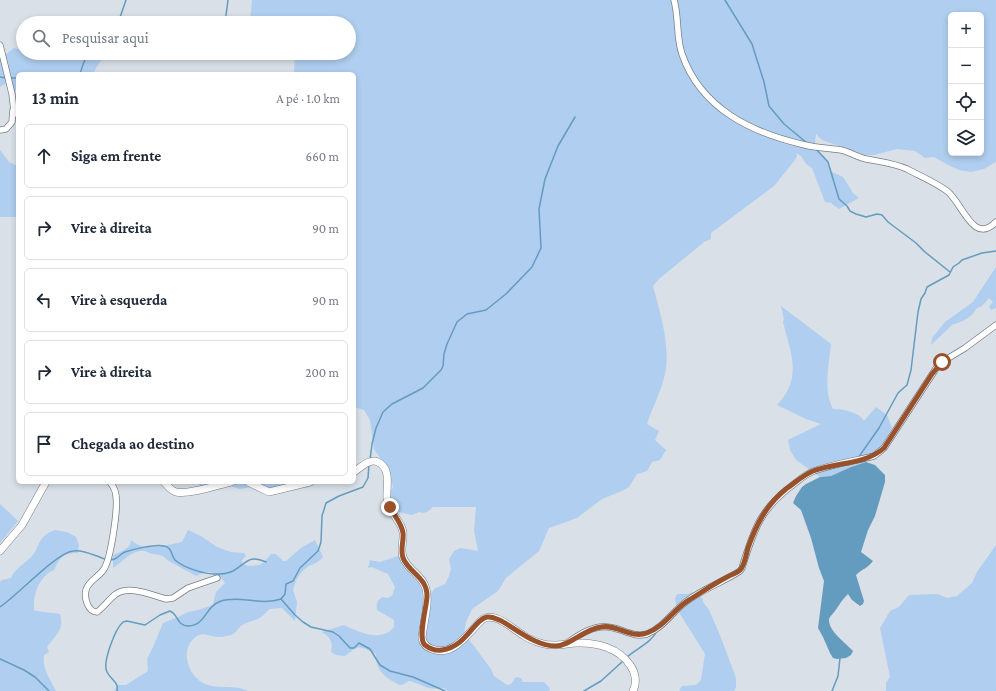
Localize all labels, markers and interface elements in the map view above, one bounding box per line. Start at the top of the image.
map controls [948,12,984,156]
button: + [948,12,984,48]
search box [16,16,356,60]
icon: search [30,27,52,49]
text: Pesquisar aqui [62,30,149,46]
button: − [948,48,984,84]
button: locate [948,84,984,120]
text: 13 min [32,89,79,108]
text: A pé · 1.0 km [276,91,340,106]
button: layers [948,120,984,156]
icon: ahead [33,145,55,167]
text: Siga em frente [71,148,161,164]
text: 660 m [306,149,339,164]
icon: right [33,217,55,239]
text: Vire à direita [71,220,152,236]
text: 90 m [312,221,339,236]
icon: left [33,289,55,311]
text: Vire à esquerda [71,292,167,308]
text: 90 m [312,293,339,308]
route start [933,353,951,371]
icon: right [33,361,55,383]
text: Vire à direita [71,364,152,380]
text: 200 m [305,365,339,380]
icon: arrive [33,433,55,455]
text: Chegada ao destino [71,436,194,452]
route end [381,498,399,516]

